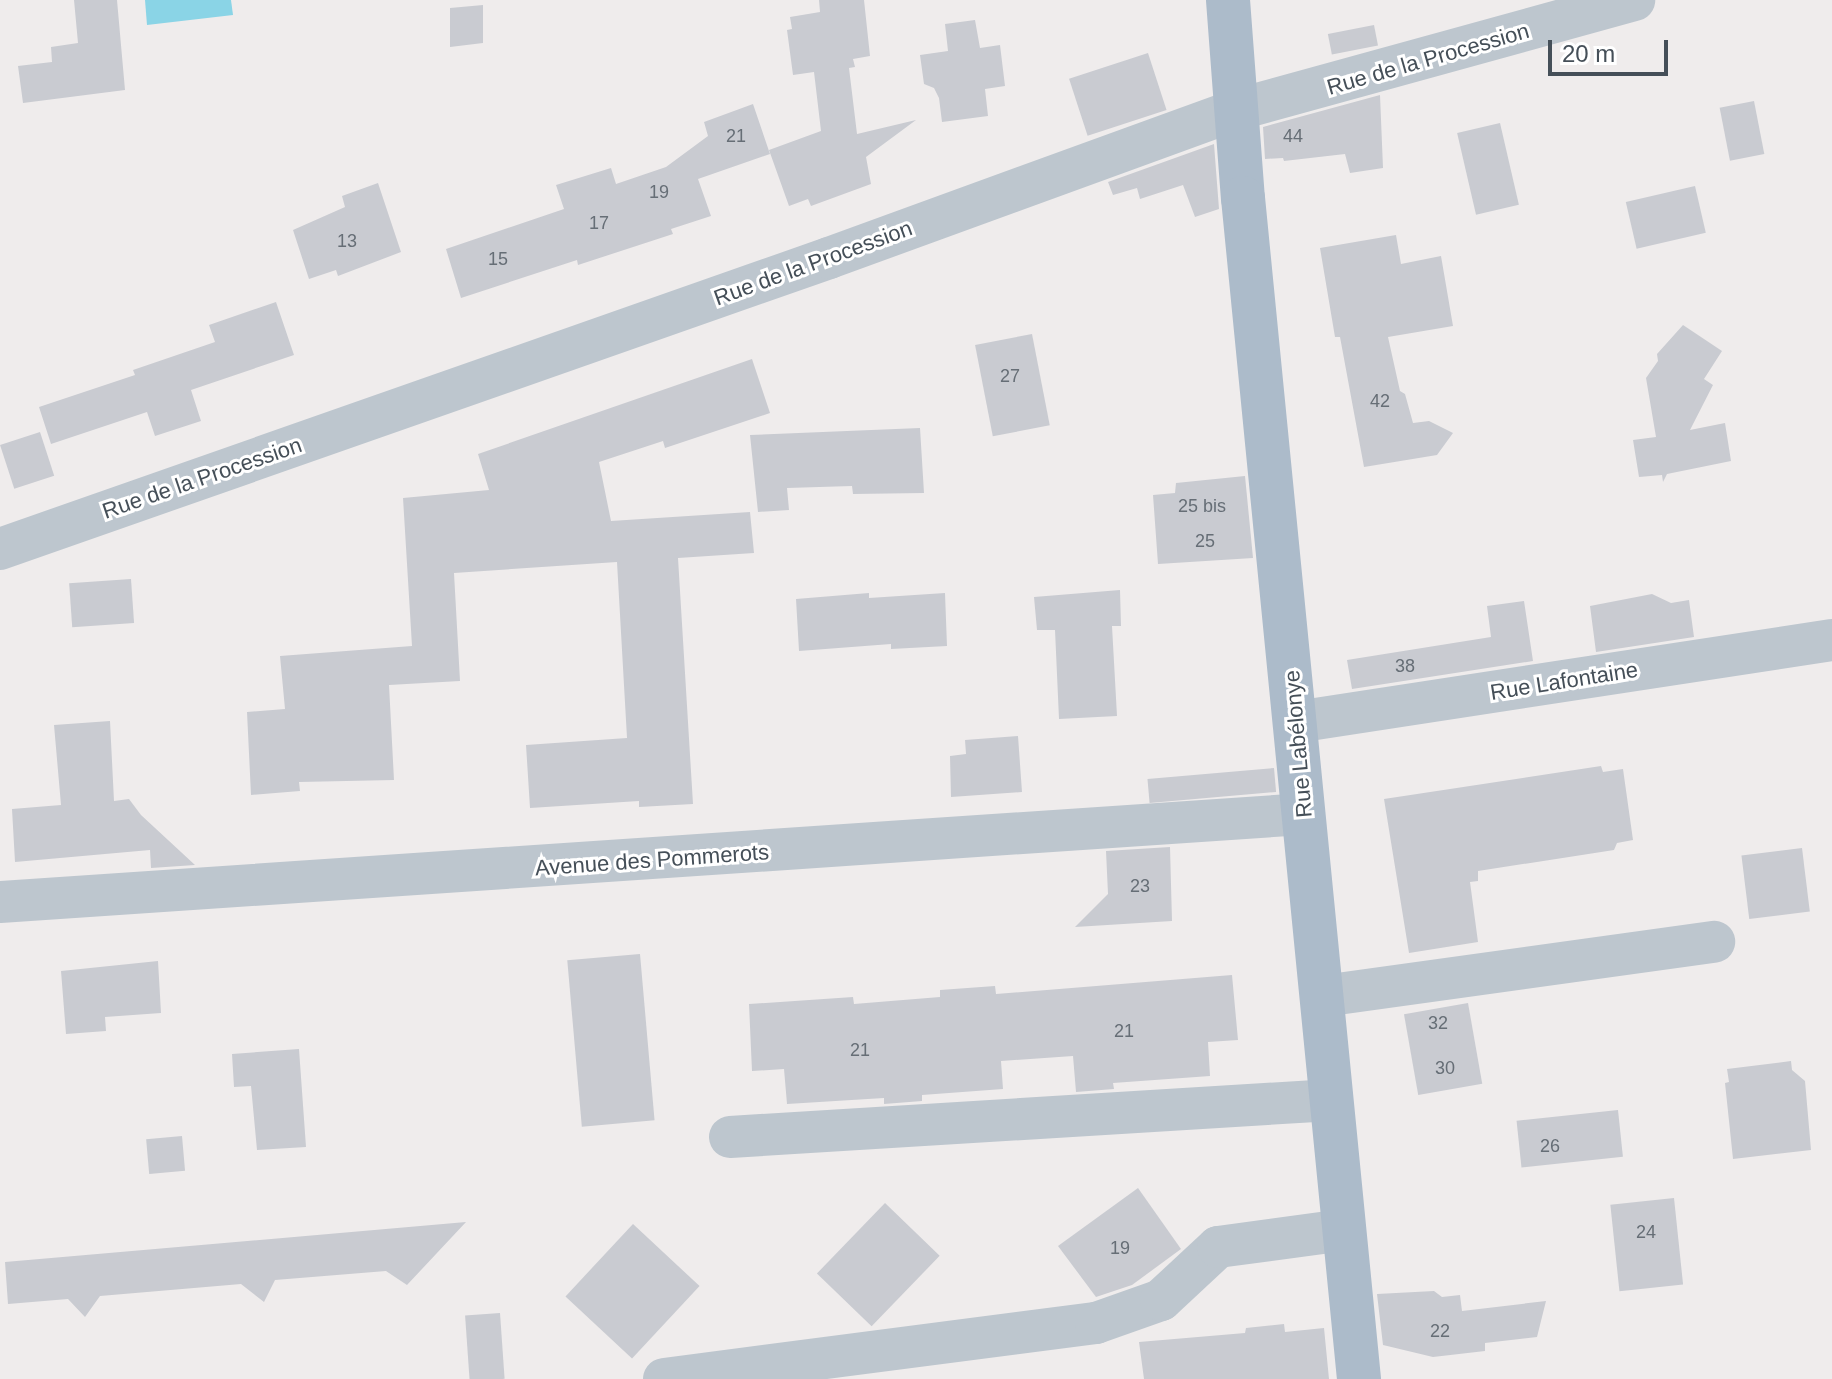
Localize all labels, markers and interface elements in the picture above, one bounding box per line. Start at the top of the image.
street label: Rue de la Procession [1324,17,1532,101]
scale bar [1552,24,1672,74]
text: 20 m [1562,40,1615,67]
house number: 21 [726,125,746,147]
house number: 44 [1283,125,1303,147]
house number: 19 [649,181,669,203]
house number: 17 [589,212,609,234]
street label: Rue de la Procession [710,215,916,311]
house number: 13 [337,230,357,252]
house number: 15 [488,248,508,270]
house number: 27 [1000,365,1020,387]
house number: 42 [1370,390,1390,412]
street label: Rue de la Procession [99,431,305,525]
house number: 25 bis [1178,495,1226,517]
house number: 25 [1195,530,1215,552]
house number: 38 [1395,655,1415,677]
street label: Rue Lafontaine [1488,656,1640,706]
street label: Rue Labélonye [1278,669,1318,819]
street label: Avenue des Pommerots [534,839,770,881]
house number: 23 [1130,875,1150,897]
house number: 32 [1428,1012,1448,1034]
house number: 21 [1114,1020,1134,1042]
house number: 21 [850,1039,870,1061]
house number: 30 [1435,1057,1455,1079]
house number: 26 [1540,1135,1560,1157]
house number: 24 [1636,1221,1656,1243]
house number: 19 [1110,1237,1130,1259]
house number: 22 [1430,1320,1450,1342]

